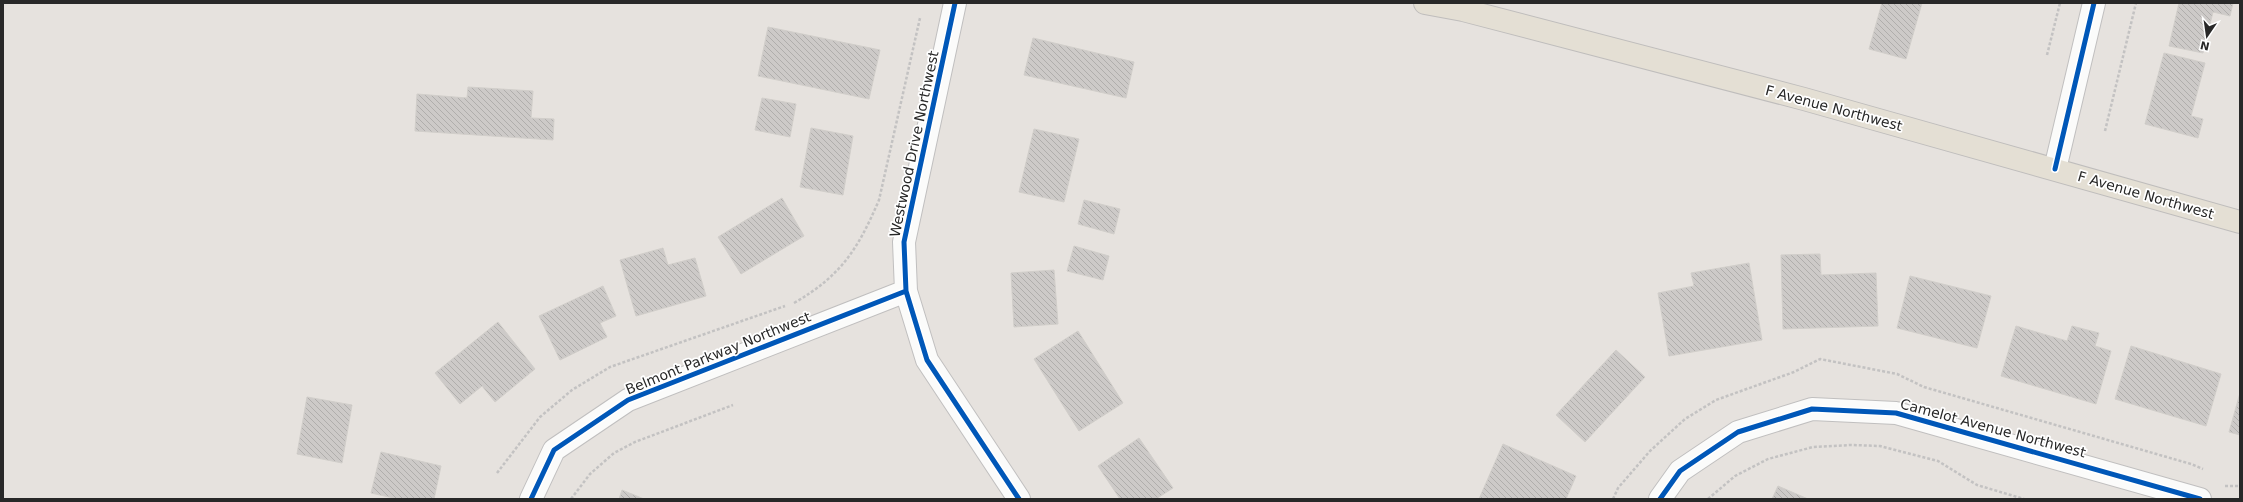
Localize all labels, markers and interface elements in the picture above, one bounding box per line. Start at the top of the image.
north arrow [2187,16,2227,56]
text: N [2199,38,2211,53]
street label: Westwood Drive Northwest [886,49,942,239]
street label: F Avenue Northwest [1764,82,1905,134]
street label: F Avenue Northwest [2076,168,2216,222]
street label: Belmont Parkway Northwest [623,308,813,398]
street label: Camelot Avenue Northwest [1898,395,2088,461]

